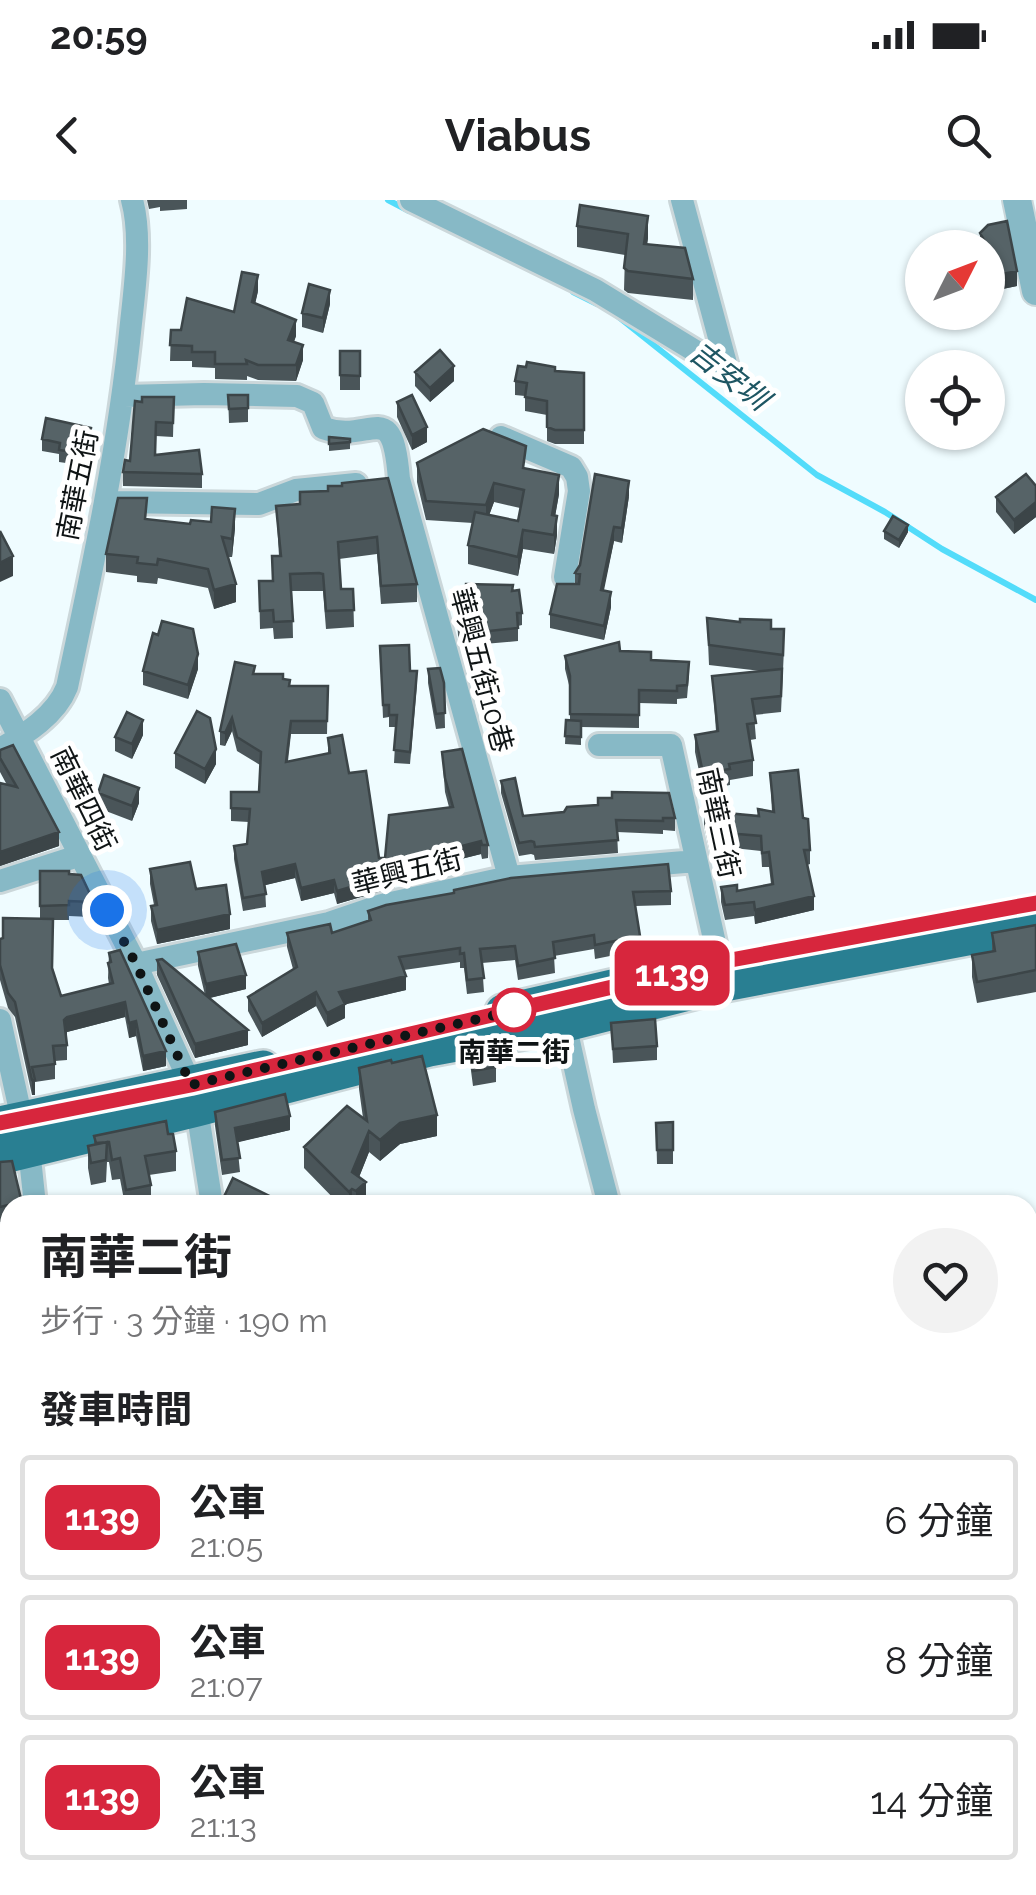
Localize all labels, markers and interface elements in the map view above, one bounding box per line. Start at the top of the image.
text: 20:59 [50,13,148,58]
icon: back [40,108,95,163]
icon: search [941,108,996,163]
text: Viabus [445,109,591,162]
north arrow [905,230,1005,330]
map controls [905,230,1005,450]
water label: 吉安圳 [683,334,779,420]
button: locate [905,350,1005,450]
street label: 南華五街 [51,427,104,543]
street label: 華興五街10巷 [444,584,519,756]
street label: 南華四街 [44,742,123,857]
street label: 南華三街 [691,765,746,881]
street label: 華興五街 [349,842,465,901]
your location [82,885,132,935]
line badge: 1139 [602,940,742,1006]
text: 1139 [635,953,709,994]
marker: 南華二街 [493,989,535,1031]
place label: 南華二街 [458,1036,570,1069]
button: heart [893,1228,998,1333]
text: 南華二街 [40,1229,232,1285]
text: 步行 · 3 分鐘 · 190 m [40,1302,328,1339]
text: 發車時間 [40,1387,192,1432]
text: 公車 [190,1480,266,1525]
text: 1139 [65,1497,140,1538]
text: 6 分鐘 [884,1498,993,1543]
text: 21:05 [190,1527,263,1564]
text: 公車 [190,1620,266,1665]
text: 1139 [65,1637,140,1678]
text: 8 分鐘 [885,1638,993,1683]
text: 21:07 [190,1667,263,1704]
text: 公車 [190,1760,266,1805]
text: 1139 [65,1777,140,1818]
text: 14 分鐘 [870,1778,993,1823]
text: 21:13 [190,1807,257,1844]

